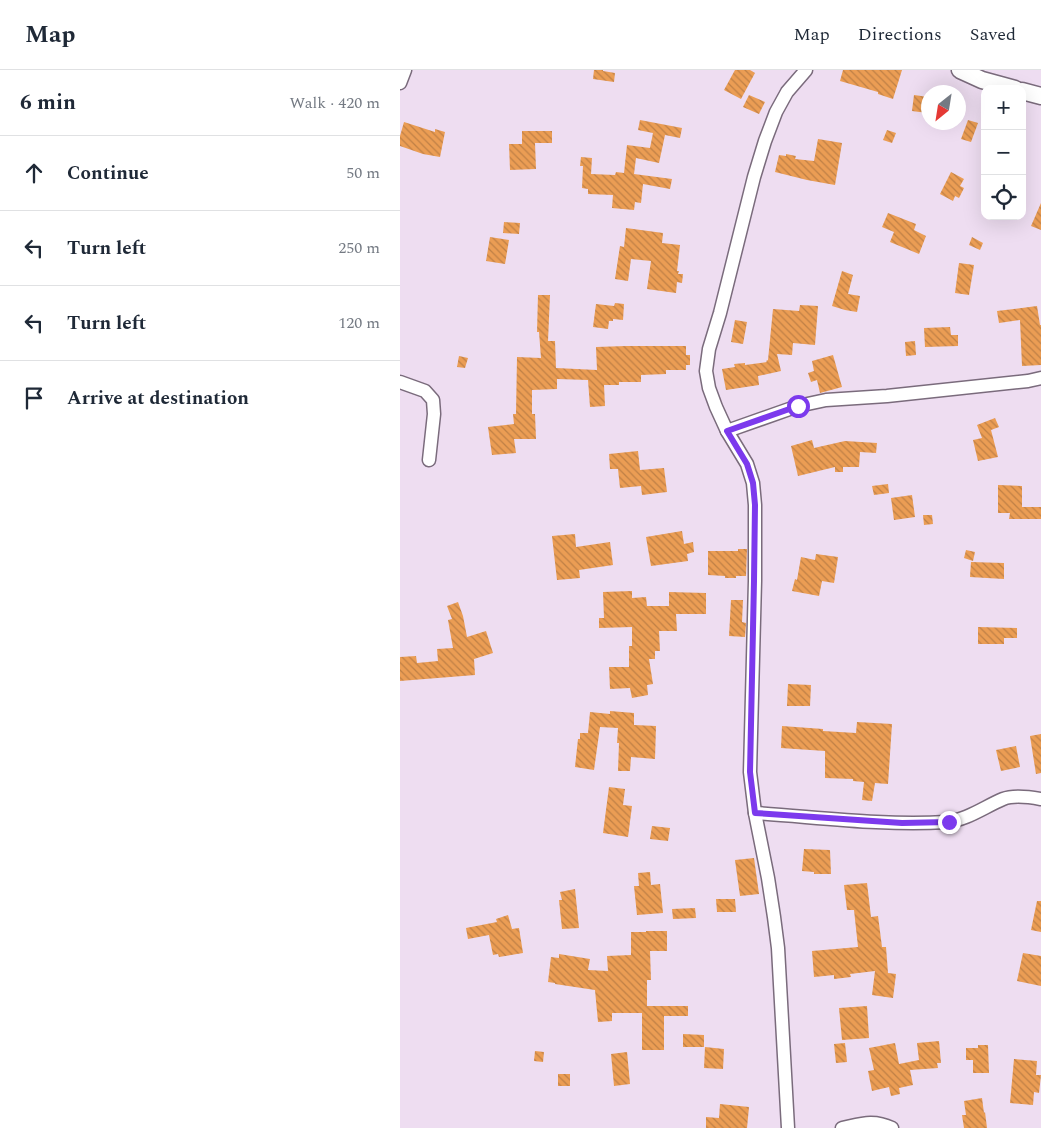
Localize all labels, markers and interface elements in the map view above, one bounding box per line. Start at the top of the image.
text: Map [25,17,75,53]
text: Map [794,21,830,48]
text: Directions [858,21,942,48]
text: Saved [970,21,1016,48]
north arrow [921,85,966,130]
map controls [981,85,1026,220]
button: + [981,85,1026,130]
text: 6 min [20,87,76,119]
text: Walk · 420 m [289,91,380,115]
button: − [981,130,1026,175]
icon: ahead [20,159,48,187]
text: Continue [67,159,149,188]
text: 50 m [346,161,380,185]
button: locate [981,175,1026,220]
icon: left [20,234,48,262]
text: Turn left [67,234,146,263]
text: 250 m [338,236,380,260]
icon: left [20,309,48,337]
text: Turn left [67,309,146,338]
text: 120 m [338,311,380,335]
icon: arrive [20,384,48,412]
text: Arrive at destination [67,384,249,413]
route start [787,395,810,418]
route end [938,811,961,834]

